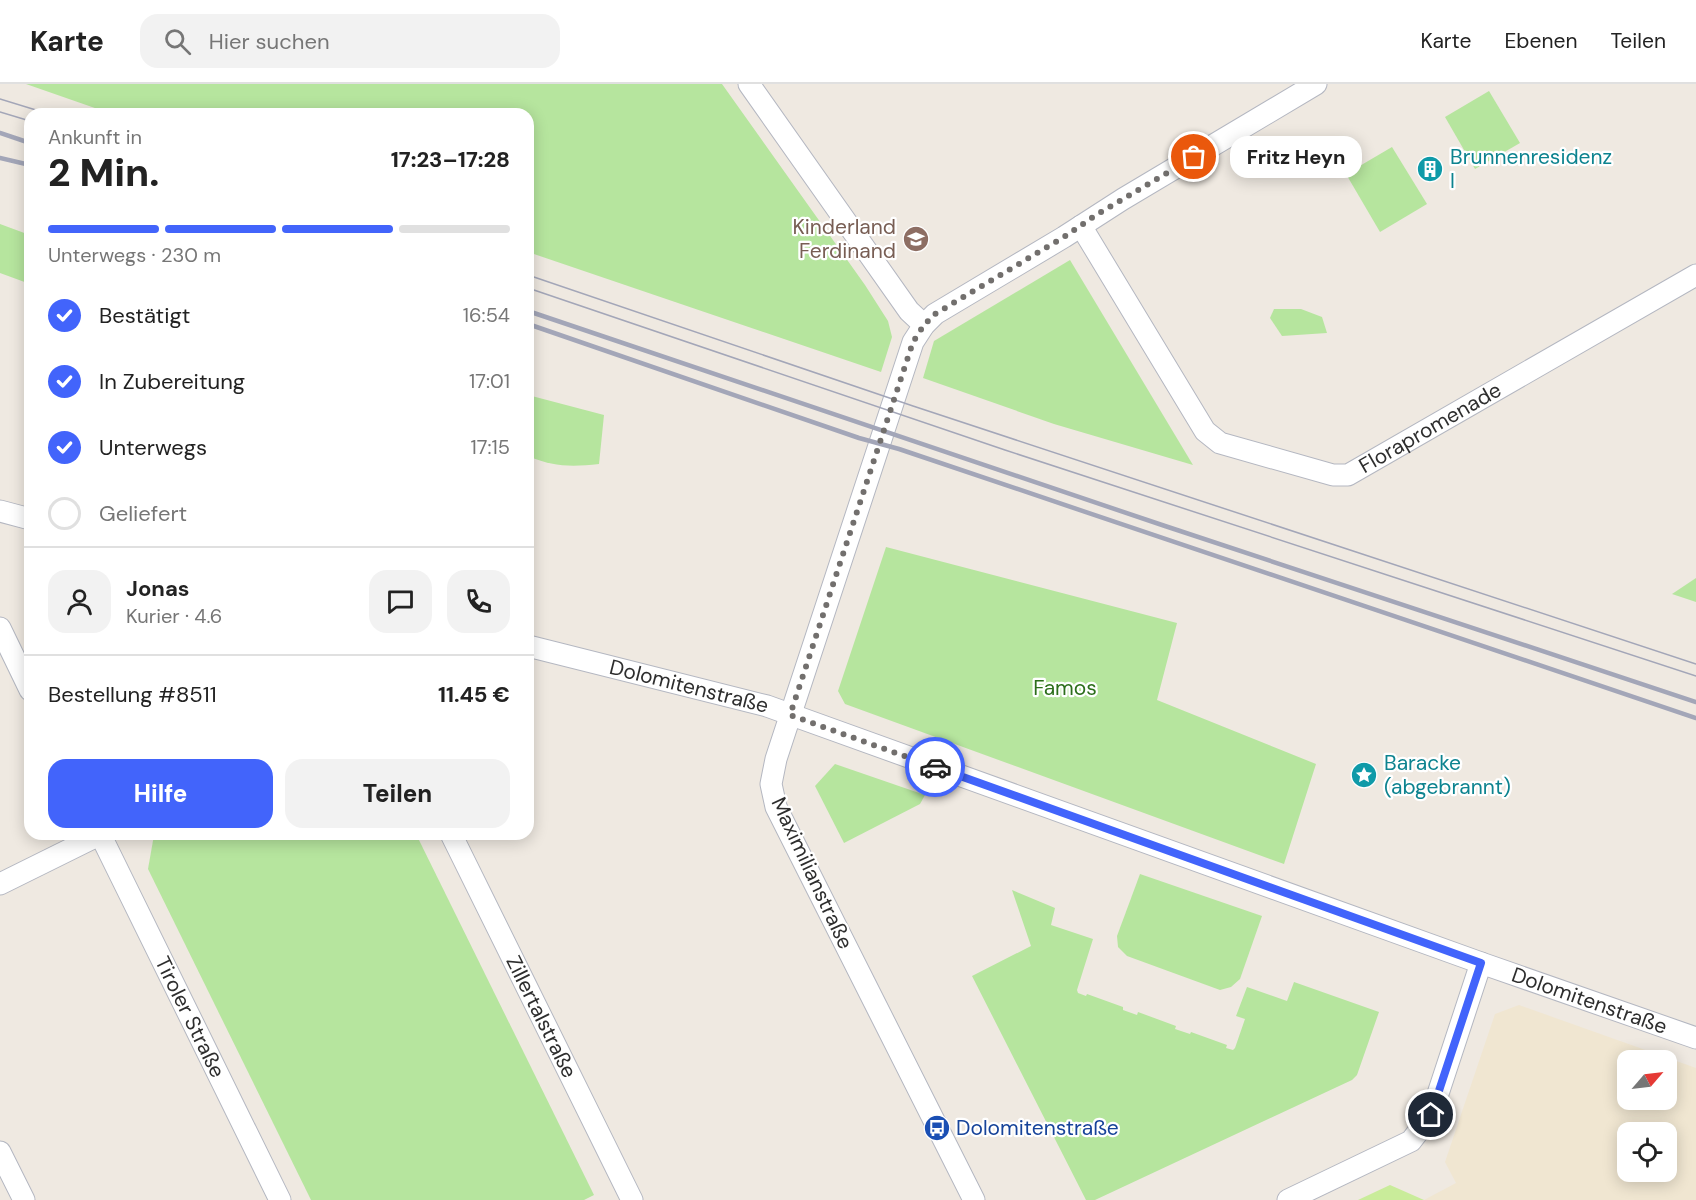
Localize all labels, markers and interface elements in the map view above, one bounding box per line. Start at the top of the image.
search box [140,14,560,68]
text: Karte [30,23,104,60]
icon: search [161,25,194,58]
text: Hier suchen [209,27,330,56]
text: Karte [1421,27,1471,55]
text: Ebenen [1504,27,1577,55]
text: Teilen [1610,27,1666,55]
text: Ankunft in [48,124,142,150]
pin [1168,131,1219,182]
callout: Fritz Heyn [1230,136,1362,178]
icon: bag [1177,140,1210,173]
place label: Brunnenresidenz I [1450,143,1612,195]
text: Fritz Heyn [1247,144,1345,170]
text: 17:23–17:28 [391,145,510,174]
text: 2 Min. [48,147,159,198]
building icon: Brunnenresidenz I [1415,154,1445,184]
place label: Kinderland Ferdinand [792,213,896,265]
school or university icon: Kinderland Ferdinand [901,224,931,254]
text: Unterwegs · 230 m [48,242,221,268]
icon: check [48,299,81,332]
text: Bestätigt [99,301,190,330]
text: 16:54 [463,302,510,328]
icon: check [48,365,81,398]
text: In Zubereitung [99,367,245,396]
text: 17:01 [469,368,510,394]
street label: Florapromenade [1354,376,1506,480]
icon: check [48,431,81,464]
text: Unterwegs [99,433,207,462]
text: 17:15 [471,434,510,460]
text: Geliefert [99,499,187,528]
button: person [48,570,111,633]
button: chat [369,570,432,633]
button: phone [447,570,510,633]
text: Jonas [126,574,190,603]
text: Kurier · 4.6 [126,603,222,629]
street label: Dolomitenstraße [607,653,771,720]
park label: Famos [1033,674,1097,702]
text: Bestellung #8511 [48,680,217,709]
text: 11.45 € [438,680,510,709]
courier [905,737,965,797]
place label: Baracke (abgebrannt) [1384,749,1511,801]
icon: car [919,751,952,784]
button: Hilfe [48,759,273,828]
button: Teilen [285,759,510,828]
place icon: Baracke (abgebrannt) [1349,760,1379,790]
street label: Maximilianstraße [765,793,859,954]
street label: Zillertalstraße [499,951,583,1083]
street label: Tiroler Straße [148,952,232,1082]
street label: Dolomitenstraße [1508,961,1671,1041]
north arrow [1617,1050,1677,1110]
map controls [1617,1050,1677,1182]
pin [1405,1089,1456,1140]
icon: home [1414,1098,1447,1131]
bus stop icon: Dolomitenstraße [922,1113,952,1143]
place label: Dolomitenstraße [956,1114,1119,1142]
button: locate [1617,1122,1677,1182]

